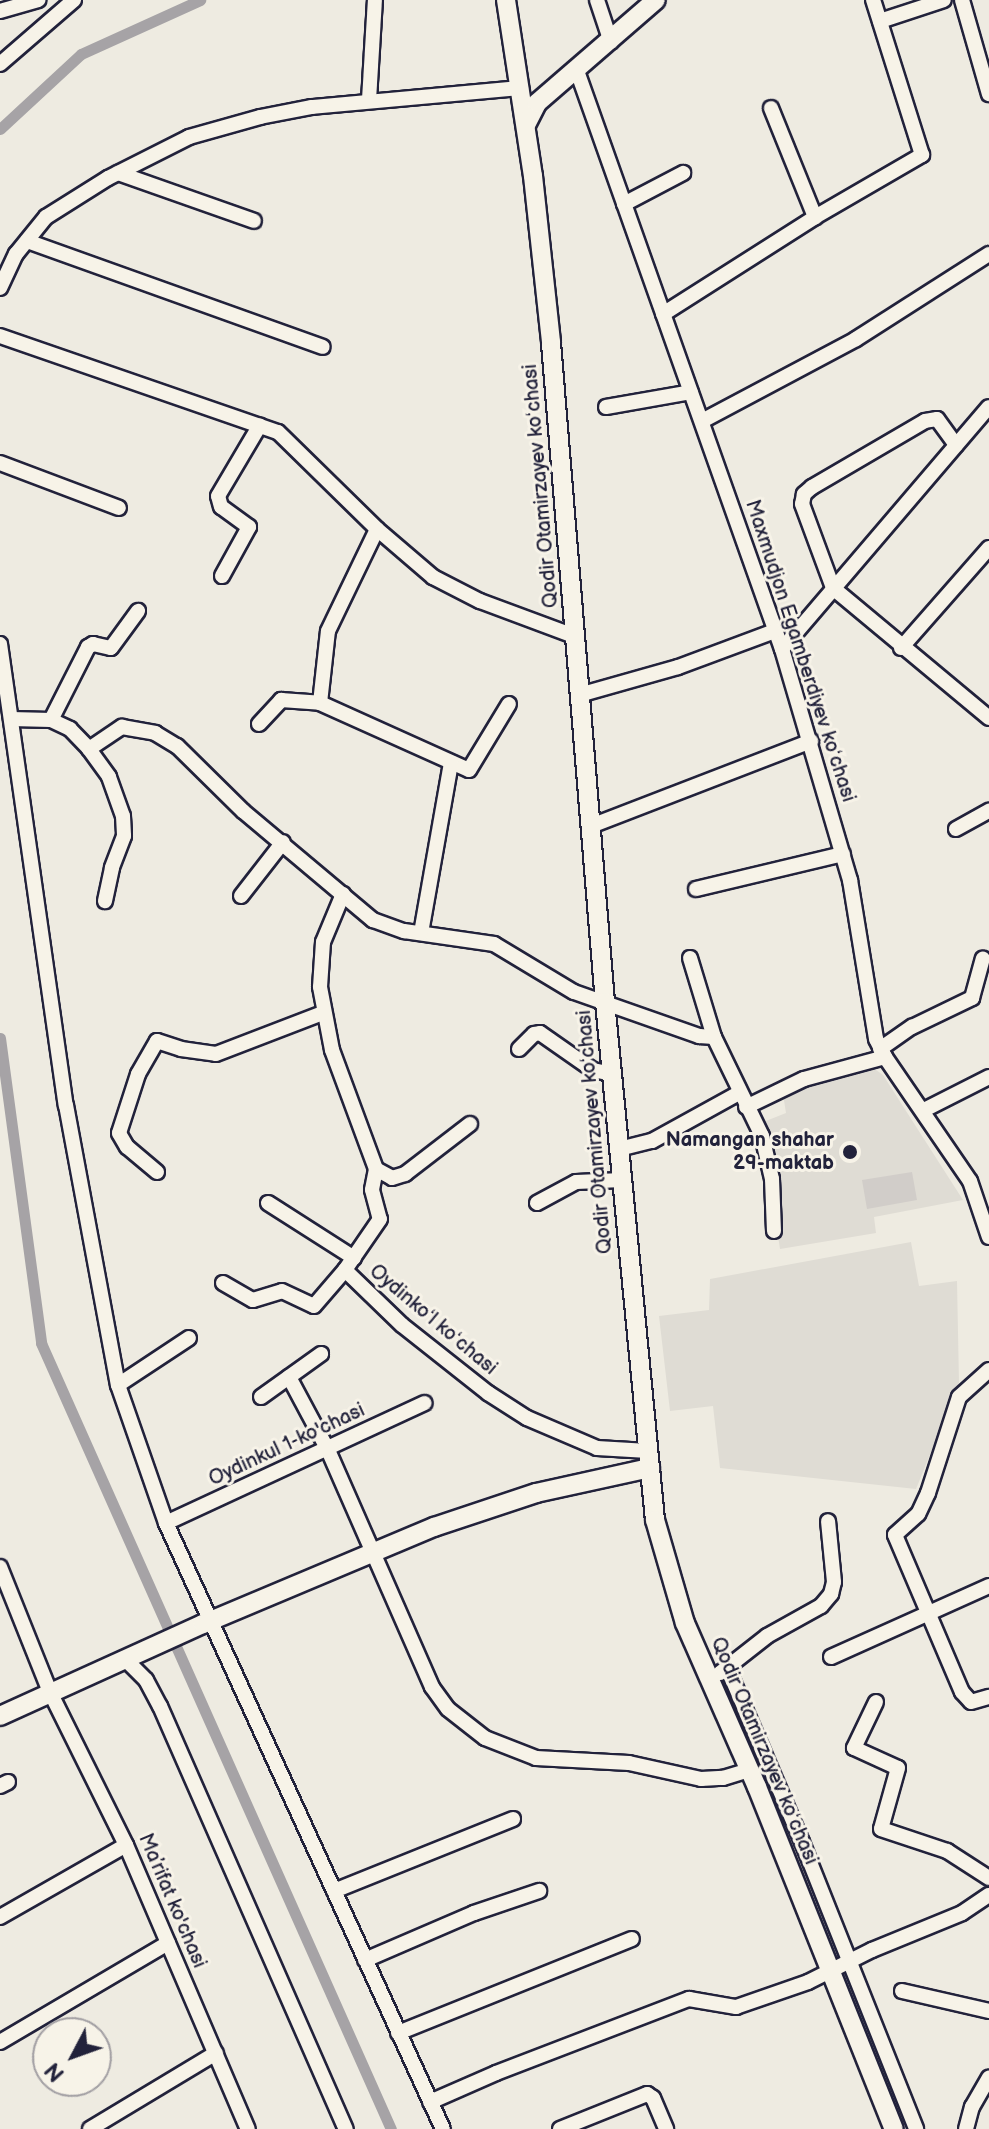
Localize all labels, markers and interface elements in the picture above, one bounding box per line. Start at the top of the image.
street label: Qodir Otamirzayev koʻchasi [518,363,564,609]
street label: Maxmudjon Egamberdiyev koʻchasi [740,497,860,805]
street label: Qodir Otamirzayev koʻchasi [572,1009,618,1255]
place label: Namangan shahar 29-maktab [666,1128,834,1175]
marker: Namangan shahar 29-maktab [841,1143,859,1161]
street label: Oydinkoʻl koʻchasi [364,1260,502,1380]
street label: Oydinkul 1-ko'chasi [205,1398,369,1492]
street label: Qodir Otamirzayev koʻchasi [705,1634,823,1868]
street label: Maʼrifat ko'chasi [133,1830,211,1972]
north arrow [32,2017,112,2097]
text: N [39,2057,71,2087]

